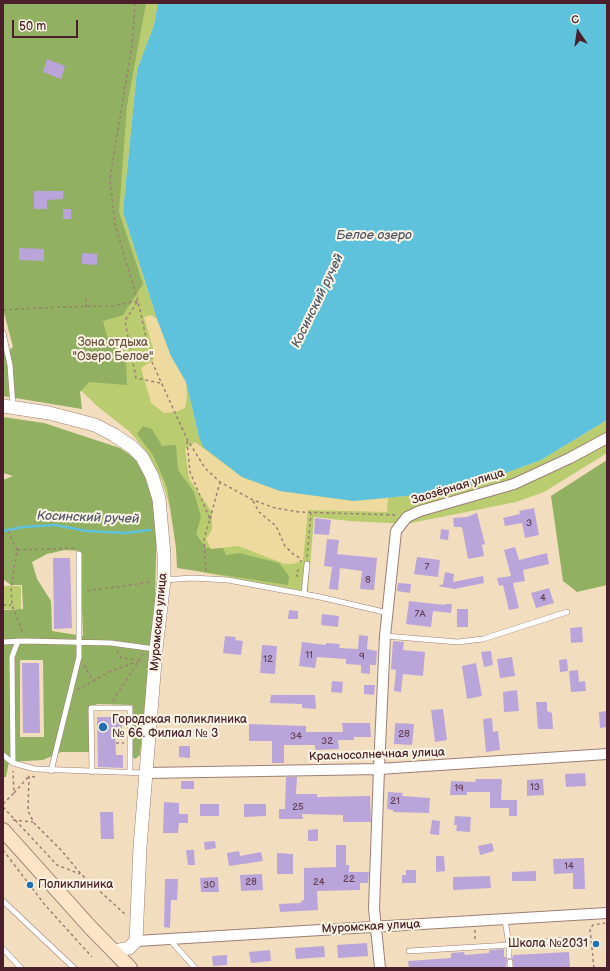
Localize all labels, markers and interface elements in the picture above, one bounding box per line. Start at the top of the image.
scale bar [14,12,80,38]
north arrow [558,12,598,52]
text: С [570,13,580,27]
text: 50 m [19,19,46,34]
water label: Белое озеро [336,228,412,244]
water label: Косинский ручей [289,252,347,350]
park label: Зона отдыха "Озеро Белое" [72,336,154,364]
street label: Заозёрная улица [410,466,506,508]
water label: Косинский ручей [37,508,139,528]
house number: 3 [526,517,532,529]
house number: 7 [425,561,429,573]
street label: Муромская улица [148,572,170,672]
house number: 8 [365,574,371,586]
house number: 4 [540,592,546,604]
house number: 7А [415,608,425,620]
house number: 11 [305,649,313,661]
house number: 9 [359,650,365,662]
house number: 12 [263,653,273,665]
place label: Городская поликлиника № 66. Филиал № 3 [112,713,247,741]
marker: Городская поликлиника № 66. Филиал № 3 [97,721,109,733]
house number: 28 [398,728,410,740]
house number: 34 [290,730,302,742]
house number: 32 [321,735,333,747]
street label: Красносолнечная улица [309,745,445,765]
house number: 13 [530,781,540,793]
house number: 19 [454,782,464,794]
house number: 21 [390,795,400,807]
house number: 25 [292,801,304,813]
house number: 14 [564,860,574,872]
house number: 22 [343,873,355,885]
house number: 28 [245,876,257,888]
house number: 24 [313,876,325,888]
place label: Поликлиника [38,878,113,892]
house number: 30 [203,879,215,891]
marker: Поликлиника [25,880,35,890]
street label: Муромская улица [321,917,421,937]
place label: Школа №2031 [508,937,588,951]
marker: Школа №2031 [591,939,601,949]

